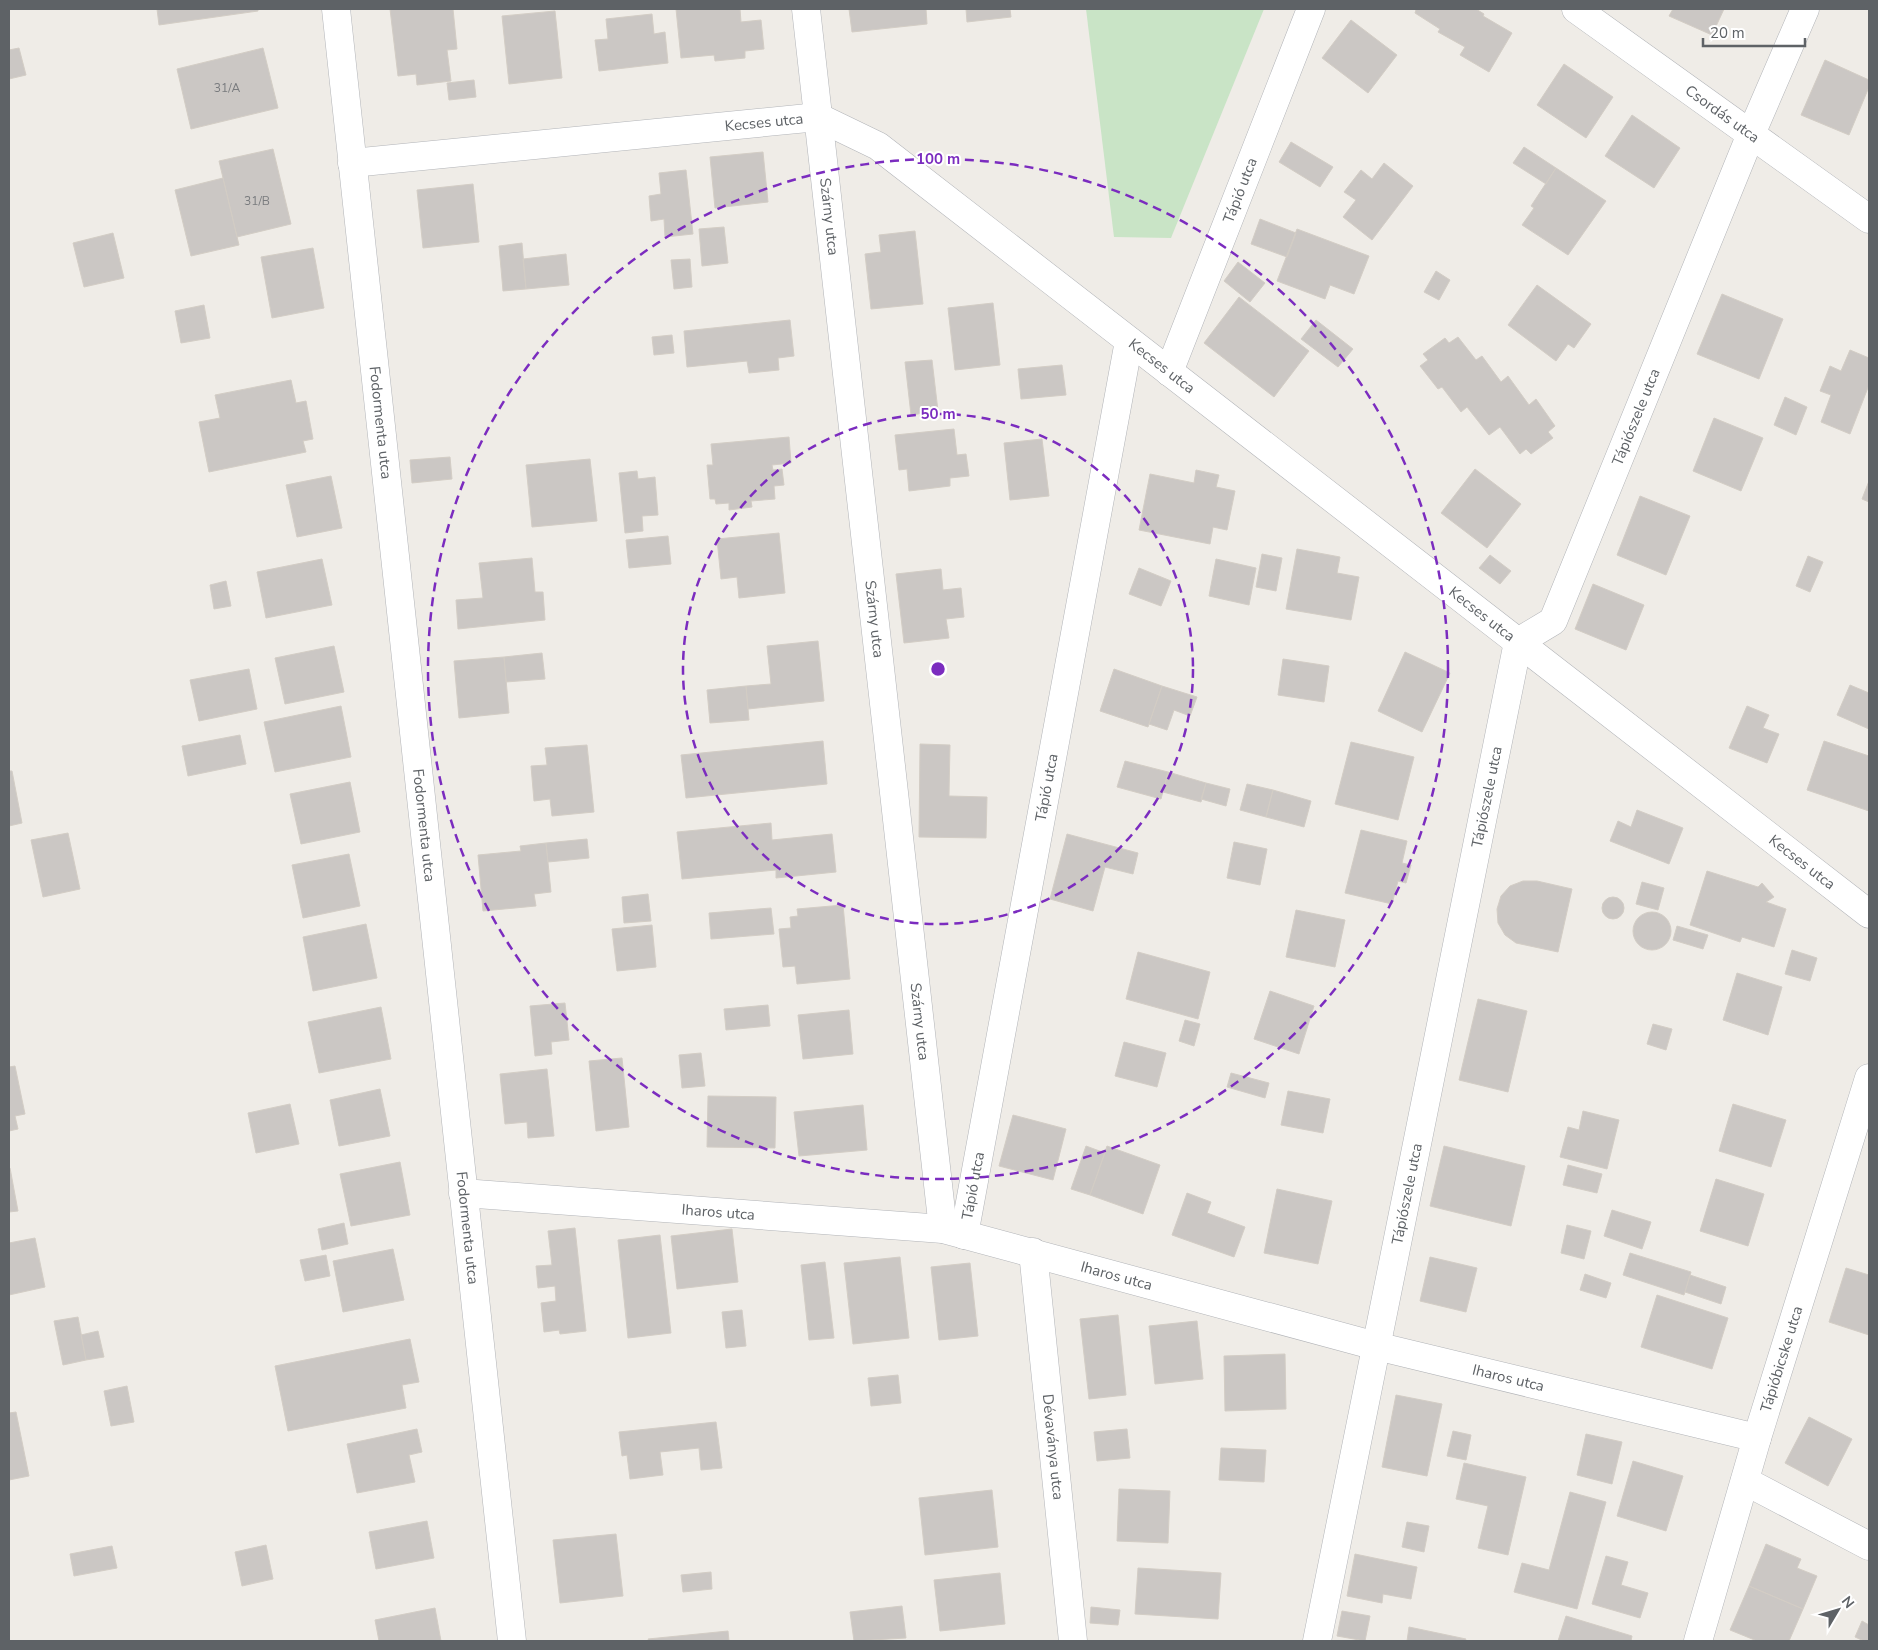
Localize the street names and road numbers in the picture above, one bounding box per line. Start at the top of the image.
street label: Csordás utca [1681,80,1763,147]
street label: Kecses utca [724,109,804,136]
street label: Tápió utca [1218,155,1262,226]
street label: Szárny utca [815,177,844,257]
street label: Kecses utca [1125,334,1199,398]
street label: Fodormenta utca [365,365,397,480]
street label: Tápiószele utca [1607,366,1665,469]
street label: Szárny utca [860,579,889,659]
street label: Kecses utca [1445,582,1519,646]
street label: Tápiószele utca [1467,744,1507,849]
street label: Tápió utca [1031,752,1063,823]
street label: Fodormenta utca [408,768,440,883]
street label: Kecses utca [1765,830,1839,894]
street label: Szárny utca [905,982,934,1061]
street label: Tápiószele utca [1387,1141,1427,1246]
street label: Tápió utca [957,1150,989,1221]
street label: Fodormenta utca [451,1170,483,1285]
street label: Iharos utca [681,1199,756,1225]
street label: Iharos utca [1078,1257,1155,1295]
street label: Tápióbicske utca [1756,1303,1807,1415]
street label: Iharos utca [1470,1360,1546,1396]
street label: Dévaványa utca [1038,1393,1068,1501]

